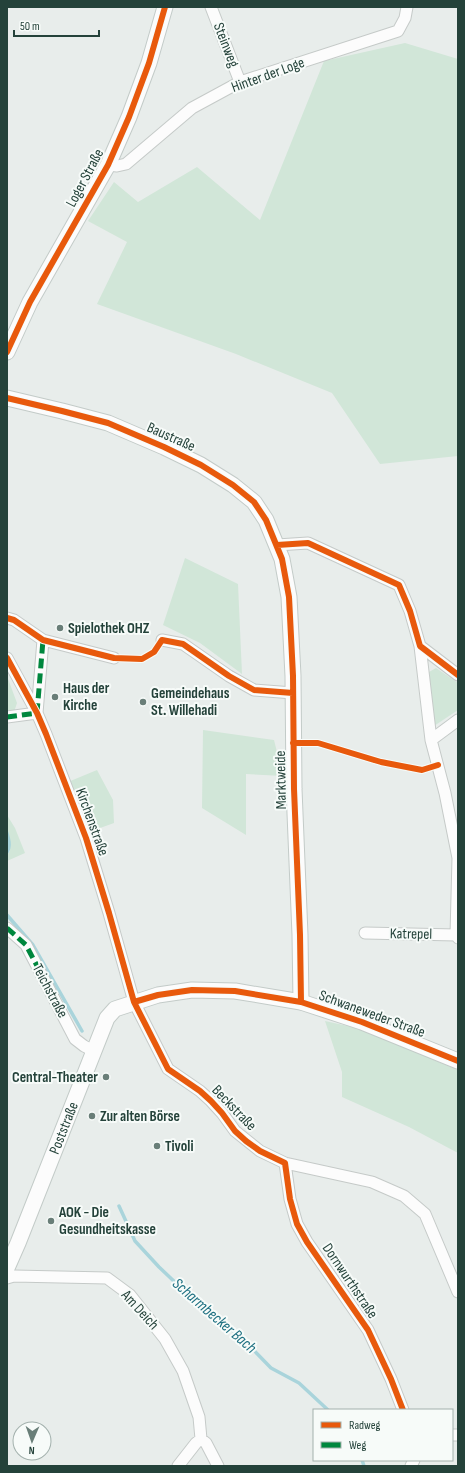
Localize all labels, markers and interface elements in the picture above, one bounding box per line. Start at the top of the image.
scale bar [14,12,99,38]
text: 50 m [20,19,40,34]
street label: Steinweg [209,20,243,70]
street label: Hinter der Loge [229,53,307,97]
street label: Loger Straße [62,146,108,210]
street label: Baustraße [144,418,198,456]
place label: Spielothek OHZ [68,619,150,638]
marker: Spielothek OHZ [55,623,65,633]
place label: Haus der Kirche [63,679,110,715]
place label: Gemeindehaus St. Willehadi [151,684,230,720]
marker: Haus der Kirche [50,692,60,702]
marker: Gemeindehaus St. Willehadi [138,697,148,707]
street label: Marktweide [271,750,291,810]
street label: Kirchenstraße [71,786,113,858]
street label: Katrepel [390,924,432,944]
street label: Teichstraße [28,961,72,1021]
street label: Schwaneweder Straße [316,986,428,1042]
place label: Central-Theater [12,1068,98,1087]
marker: Central-Theater [101,1072,111,1082]
street label: Beckstraße [208,1081,260,1135]
street label: Poststraße [45,1099,82,1157]
place label: Zur alten Börse [100,1107,180,1126]
marker: Zur alten Börse [87,1111,97,1121]
place label: Tivoli [165,1137,194,1156]
marker: Tivoli [152,1141,162,1151]
place label: AOK - Die Gesundheitskasse [58,1203,156,1239]
marker: AOK - Die Gesundheitskasse [46,1216,56,1226]
street label: Dornwurthstraße [318,1240,382,1322]
water label: Scharmbecker Bach [168,1274,260,1358]
street label: Am Deich [116,1285,163,1334]
legend [313,1409,453,1461]
text: Radweg [349,1418,381,1433]
north arrow [12,1421,52,1461]
text: Weg [349,1438,366,1453]
text: N [28,1444,35,1457]

